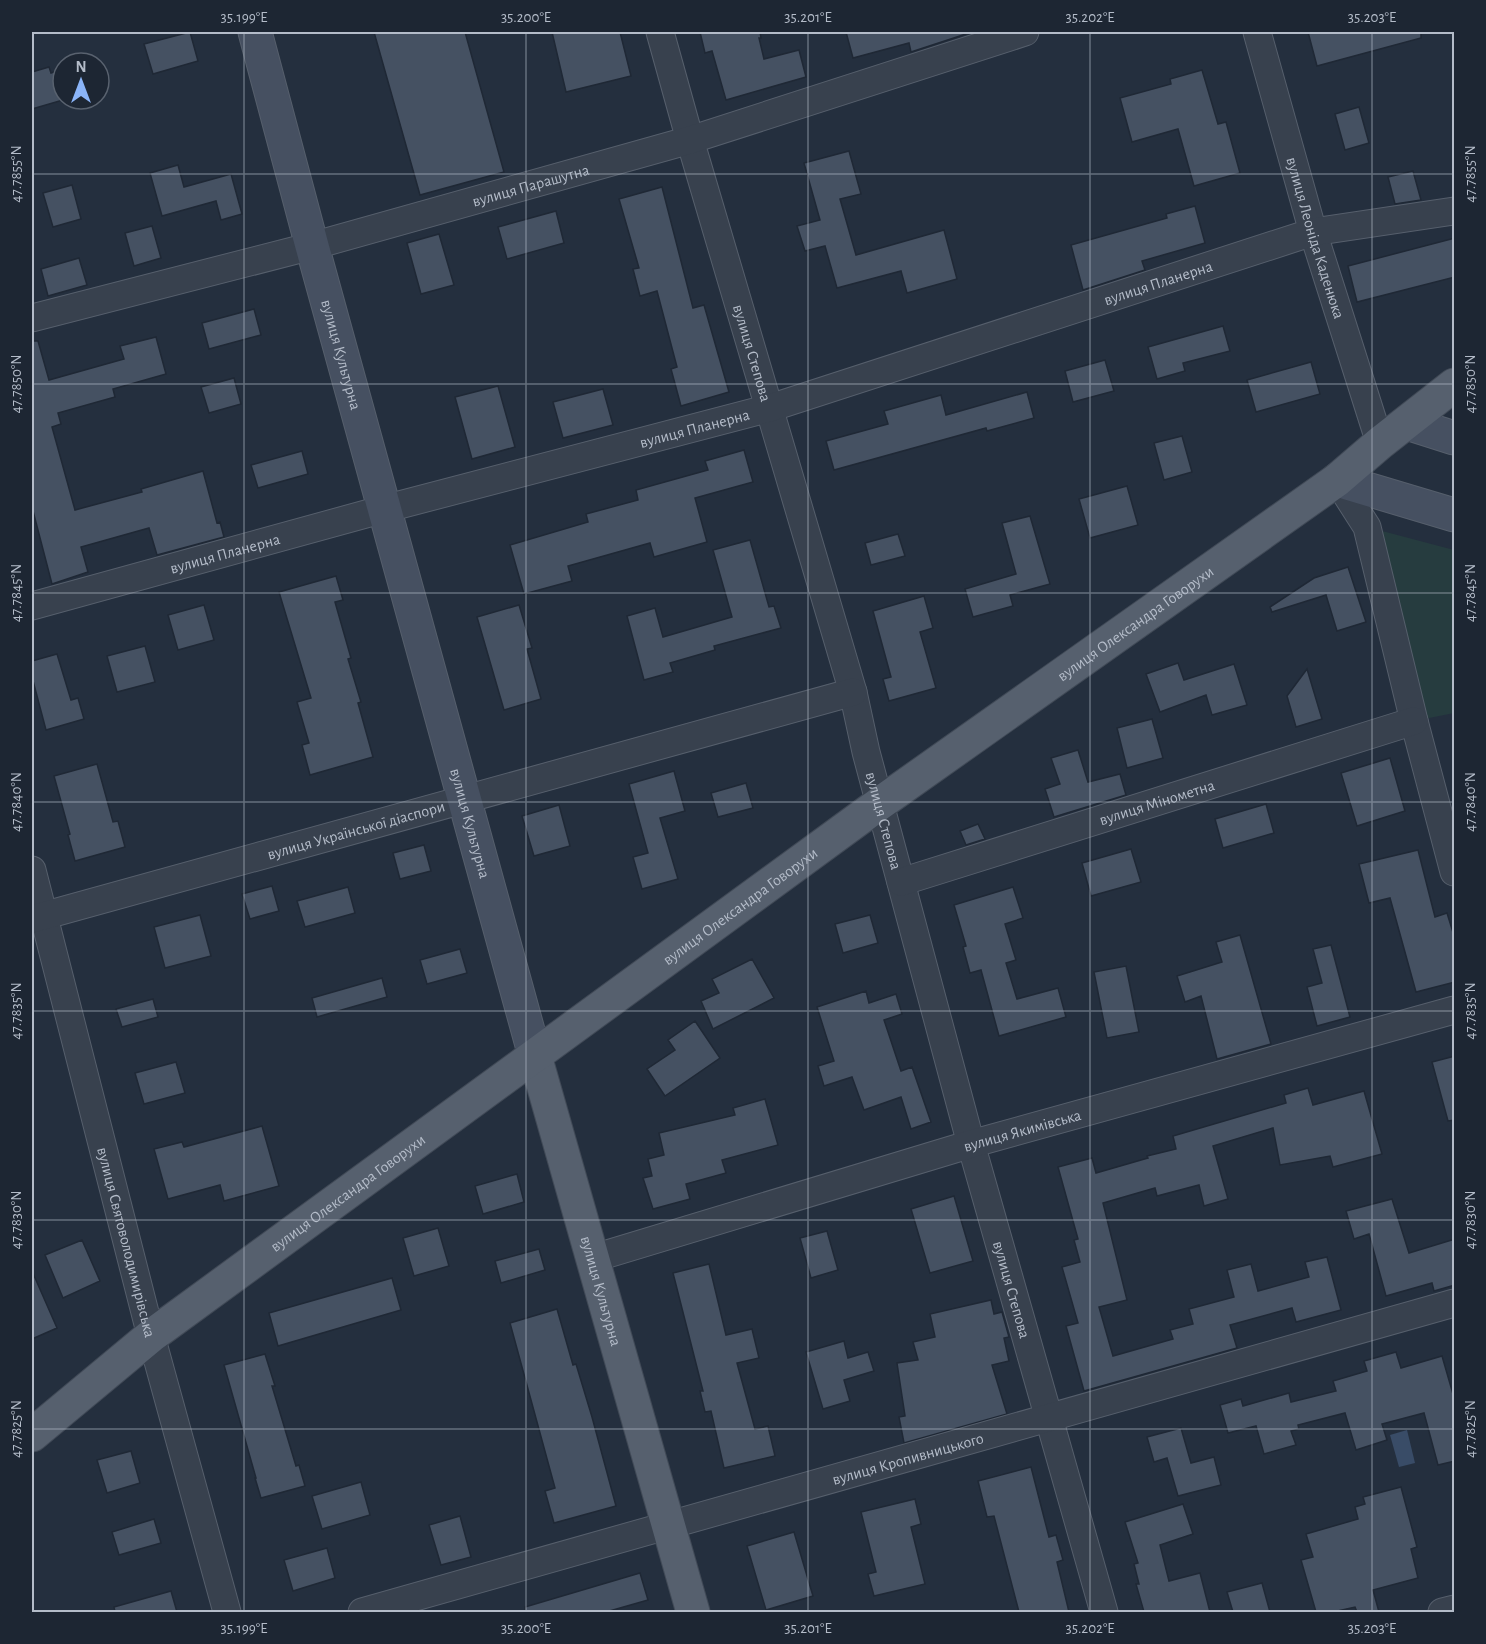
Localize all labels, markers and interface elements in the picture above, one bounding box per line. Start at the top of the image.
text: 35.199°E [221,10,267,25]
text: 35.200°E [501,10,551,25]
text: 35.201°E [784,10,832,25]
text: 35.202°E [1065,10,1115,25]
text: 35.203°E [1348,10,1396,25]
north arrow [51,51,111,111]
text: N [75,59,87,75]
text: 47.7855°N [9,145,24,203]
text: 47.7855°N [1463,145,1478,203]
street label: вулиця Леоніда Каденюка [1283,155,1347,321]
street label: вулиця Парашутна [470,162,591,210]
street label: вулиця Планерна [1102,258,1215,308]
street label: вулиця Культурна [318,298,364,412]
street label: вулиця Степова [730,303,774,404]
text: 47.7850°N [9,354,24,414]
text: 47.7850°N [1463,354,1478,414]
street label: вулиця Планерна [638,407,751,451]
street label: вулиця Планерна [168,531,282,577]
street label: вулиця Олександра Говорухи [1054,563,1217,684]
text: 47.7845°N [9,564,24,622]
text: 47.7845°N [1463,564,1478,622]
street label: вулиця Культурна [447,766,493,880]
street label: вулиця Степова [863,770,904,871]
text: 47.7840°N [9,772,24,832]
text: 47.7840°N [1463,772,1478,832]
street label: вулиця Мінометна [1097,777,1217,828]
street label: вулиця Української діаспори [266,798,447,863]
street label: вулиця Олександра Говорухи [660,845,821,968]
text: 47.7835°N [9,982,24,1040]
text: 47.7835°N [1463,982,1478,1040]
street label: вулиця Якимівська [962,1107,1083,1155]
street label: вулиця Олександра Говорухи [268,1132,428,1255]
street label: вулиця Святоволодимирівська [94,1146,158,1339]
text: 47.7830°N [9,1190,24,1250]
text: 47.7830°N [1463,1190,1478,1250]
street label: вулиця Культурна [578,1234,624,1348]
street label: вулиця Степова [990,1239,1033,1340]
text: 47.7825°N [9,1400,24,1458]
text: 47.7825°N [1463,1400,1478,1458]
street label: вулиця Кропивницького [831,1430,986,1488]
text: 35.199°E [221,1621,267,1636]
text: 35.200°E [501,1621,551,1636]
text: 35.201°E [784,1621,832,1636]
text: 35.202°E [1065,1621,1115,1636]
text: 35.203°E [1348,1621,1396,1636]

